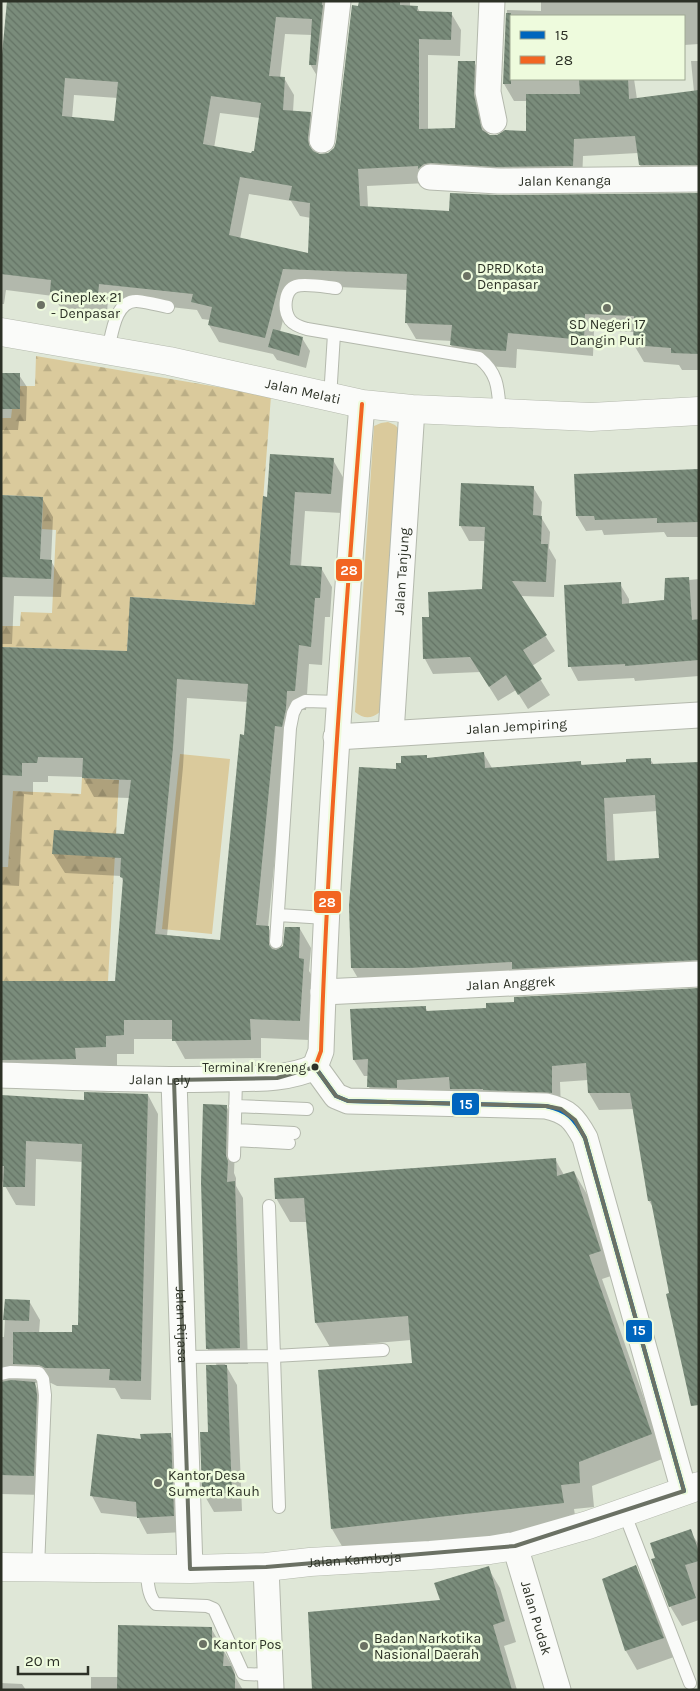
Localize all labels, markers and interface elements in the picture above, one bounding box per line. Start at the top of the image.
legend [510,15,685,80]
text: 15 [555,26,568,44]
text: 28 [555,51,573,69]
street label: Jalan Kenanga [518,171,611,189]
place label: DPRD Kota Denpasar [477,260,544,293]
marker: DPRD Kota Denpasar [461,270,473,282]
place label: Cineplex 21 - Denpasar [51,289,122,322]
marker: Cineplex 21 - Denpasar [35,299,47,311]
marker: SD Negeri 17 Dangin Puri [601,302,613,314]
place label: SD Negeri 17 Dangin Puri [569,316,646,349]
street label: Jalan Melati [264,374,343,408]
street label: Jalan Tanjung [390,527,413,616]
line badge: 28 [335,558,363,582]
text: 28 [340,562,358,579]
street label: Jalan Jempiring [466,715,568,738]
line badge: 28 [313,890,342,914]
text: 28 [318,894,336,911]
street label: Jalan Anggrek [466,972,556,994]
place label: Terminal Kreneng [202,1060,307,1075]
marker: Terminal Kreneng [310,1062,320,1072]
street label: Jalan Lely [129,1070,191,1088]
line badge: 15 [451,1092,480,1116]
text: 15 [459,1096,473,1113]
street label: Jalan Rijasa [172,1286,192,1364]
line badge: 15 [625,1319,653,1343]
text: 15 [632,1322,646,1339]
place label: Kantor Desa Sumerta Kauh [168,1467,260,1500]
marker: Kantor Desa Sumerta Kauh [152,1477,164,1489]
street label: Jalan Kamboja [307,1548,402,1571]
street label: Jalan Pudak [517,1579,556,1657]
place label: Badan Narkotika Nasional Daerah [374,1630,481,1663]
place label: Kantor Pos [213,1636,282,1653]
marker: Kantor Pos [197,1638,209,1650]
marker: Badan Narkotika Nasional Daerah [358,1640,370,1652]
scale bar [18,1644,88,1676]
text: 20 m [25,1652,60,1670]

